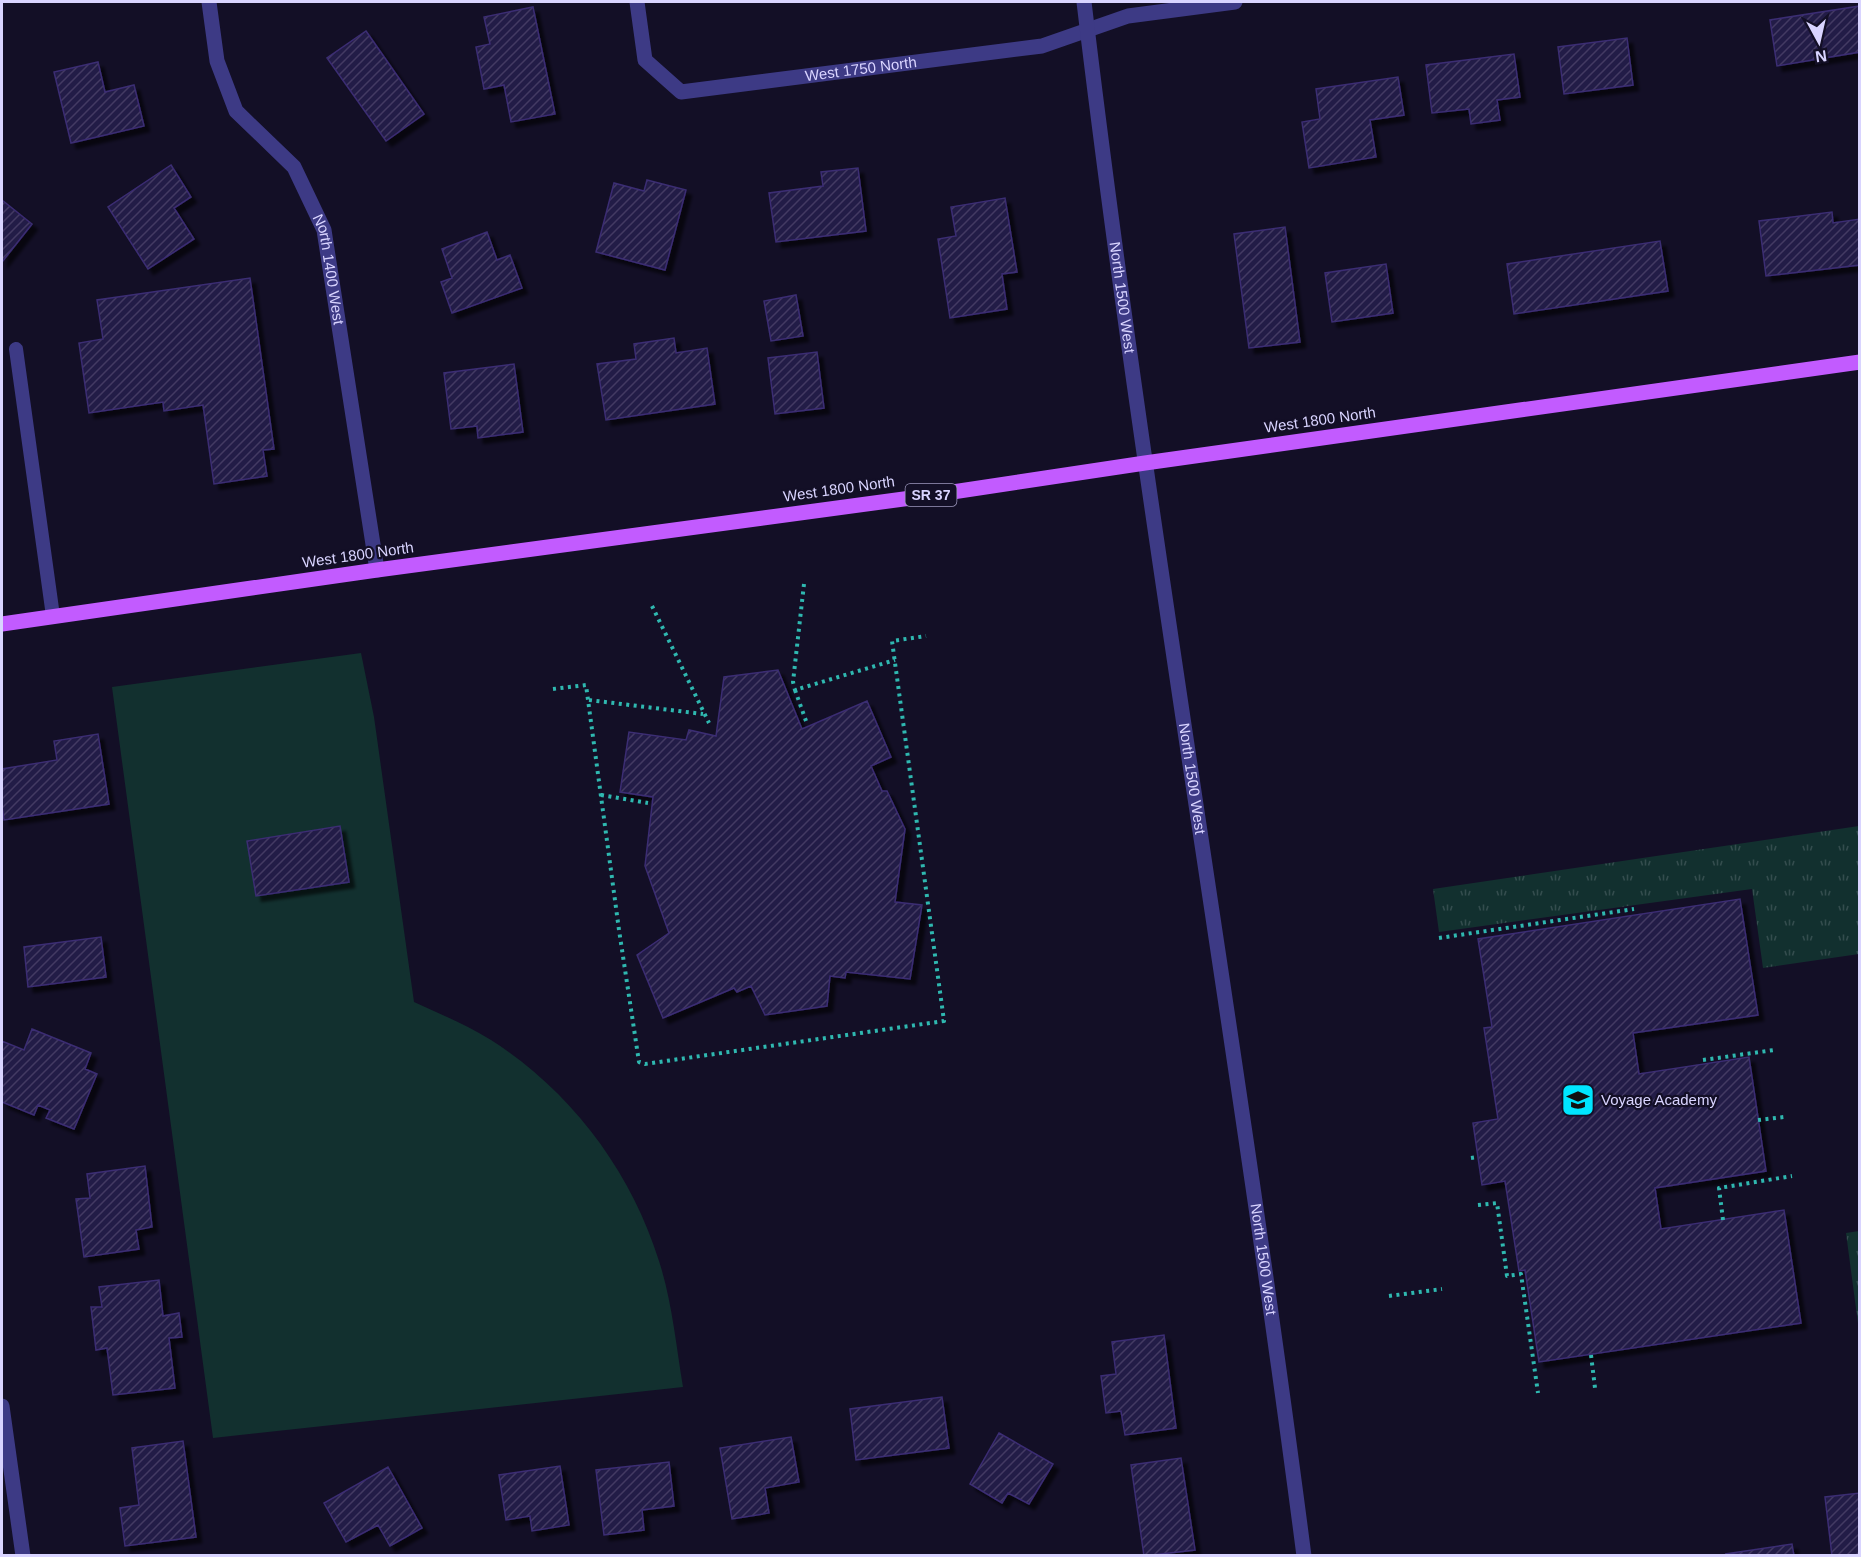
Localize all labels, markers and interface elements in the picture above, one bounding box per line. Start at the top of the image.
north arrow [1789,12,1849,72]
text: N [1814,47,1828,66]
street label: West 1750 North [804,53,918,84]
street label: North 1400 West [310,211,348,327]
street label: North 1500 West [1107,241,1139,355]
street label: West 1800 North [1263,403,1377,436]
street label: West 1800 North [782,472,896,505]
road number: SR 37 [906,484,956,506]
street label: West 1800 North [301,538,415,571]
street label: North 1500 West [1176,722,1209,836]
school or university icon: Voyage Academy [1560,1082,1596,1118]
place label: Voyage Academy [1601,1091,1717,1108]
street label: North 1500 West [1247,1202,1280,1317]

